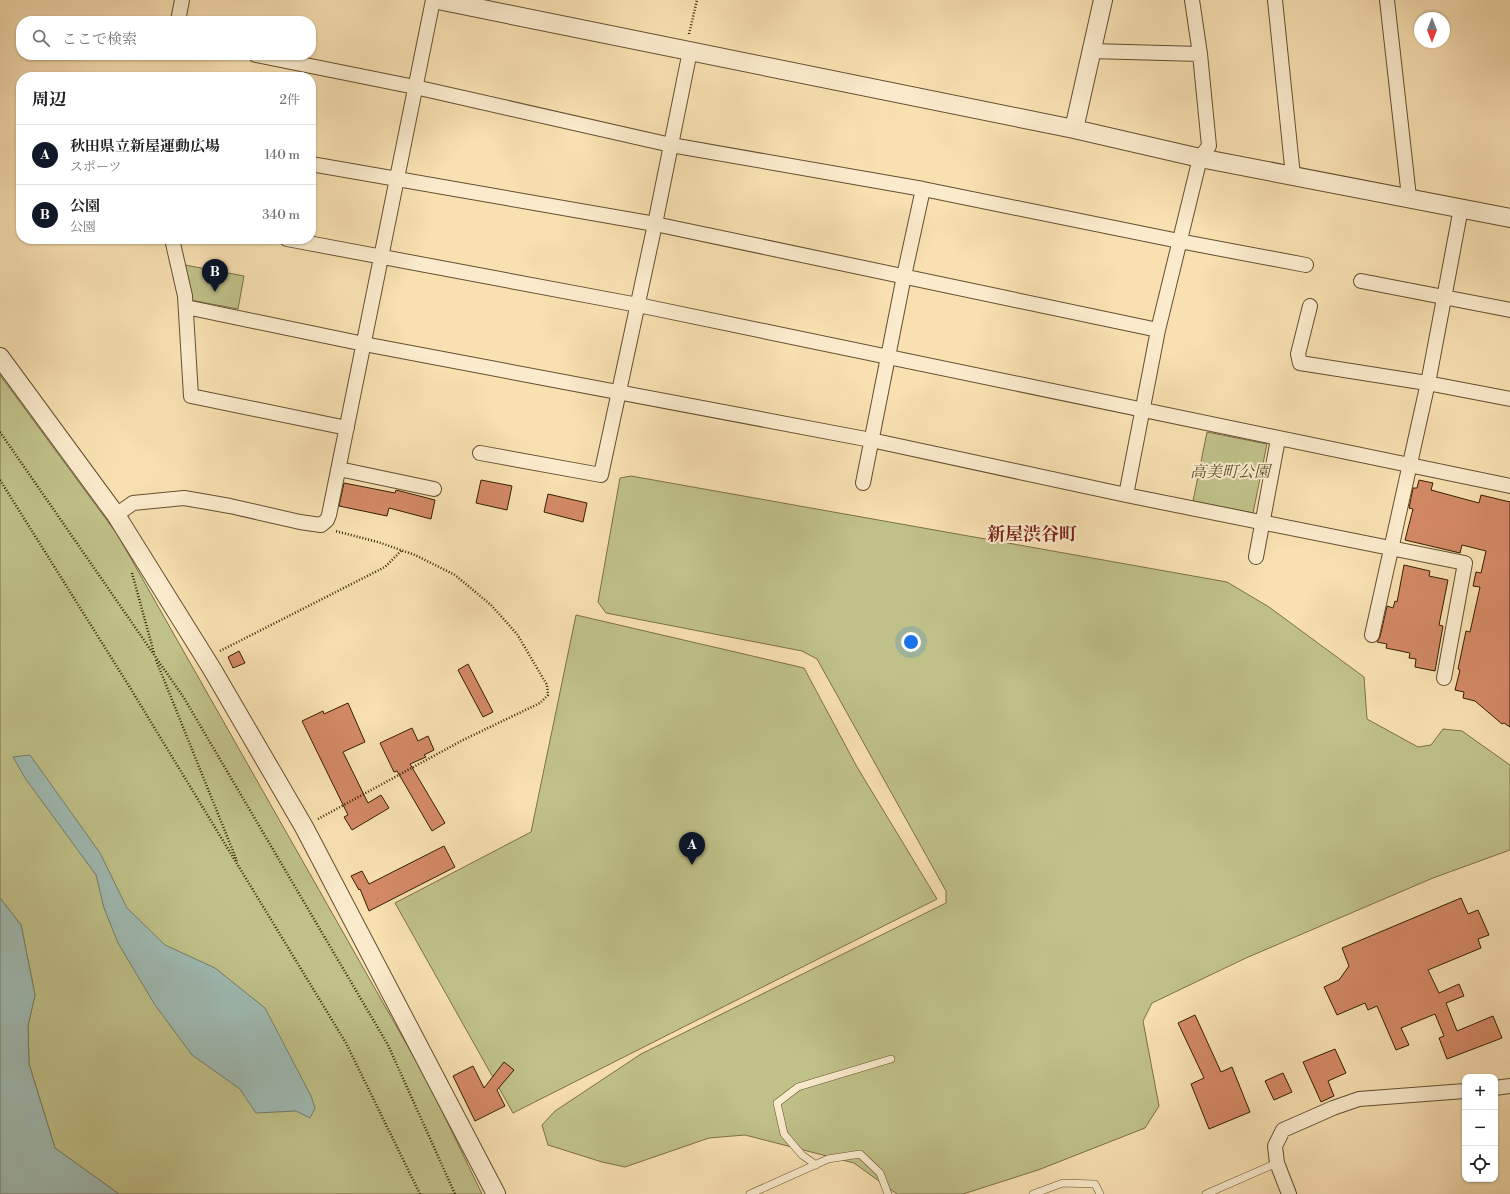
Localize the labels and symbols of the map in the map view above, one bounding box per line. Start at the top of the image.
north arrow [1414,12,1450,48]
pin: B [202,259,228,292]
park label: 高美町公園 [1190,462,1273,482]
district label: 新屋渋谷町 [987,523,1077,546]
your location [901,632,921,652]
pin: A [679,832,705,865]

